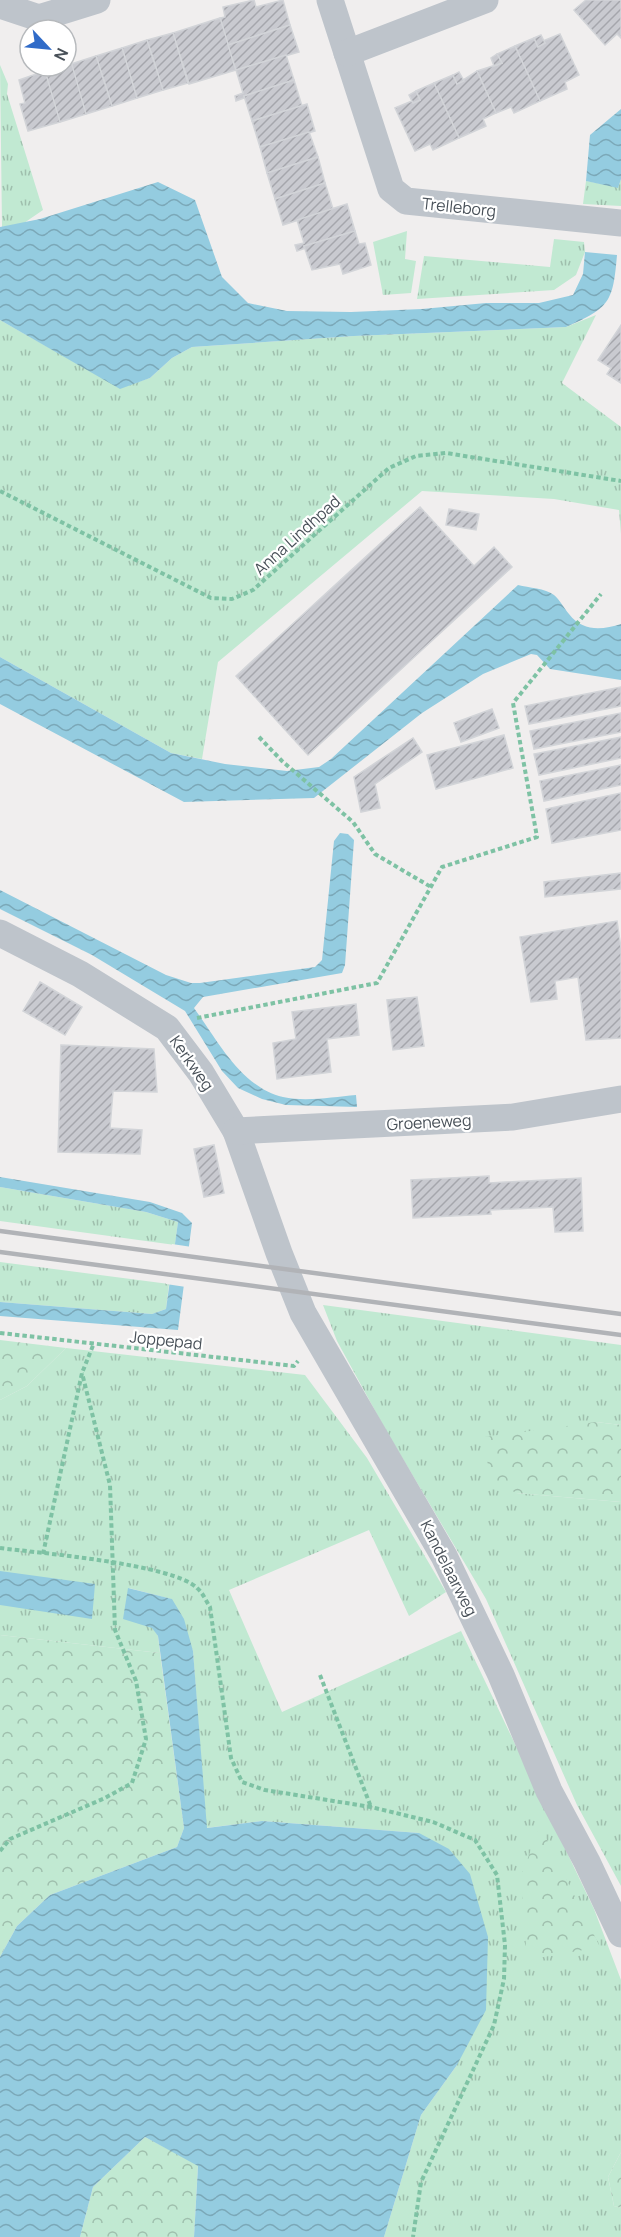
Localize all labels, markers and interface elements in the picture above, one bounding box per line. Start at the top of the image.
north arrow [18,18,78,78]
text: N [49,45,74,65]
street label: Trelleborg [421,192,497,222]
street label: Anna Lindhpad [249,490,345,580]
street label: Kerkweg [165,1031,219,1095]
street label: Groeneweg [386,1109,472,1135]
street label: Joppepad [129,1325,203,1355]
street label: Kandelaarweg [415,1516,483,1620]

